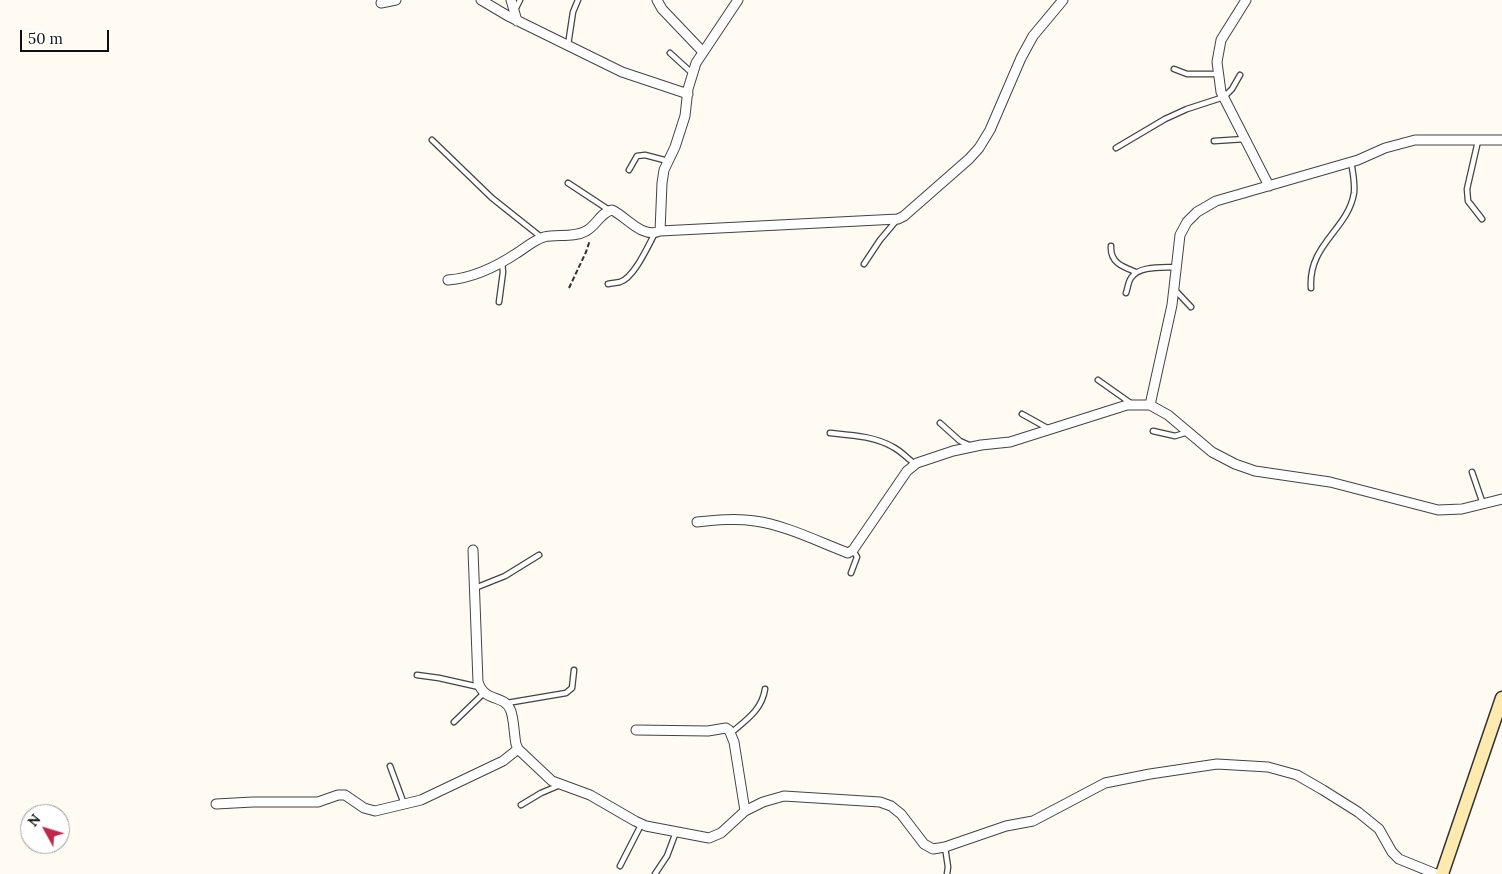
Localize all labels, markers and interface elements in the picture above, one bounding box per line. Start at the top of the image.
scale bar [22,20,111,52]
text: 50 m [28,29,63,48]
north arrow [20,804,70,854]
text: N [24,810,45,830]

